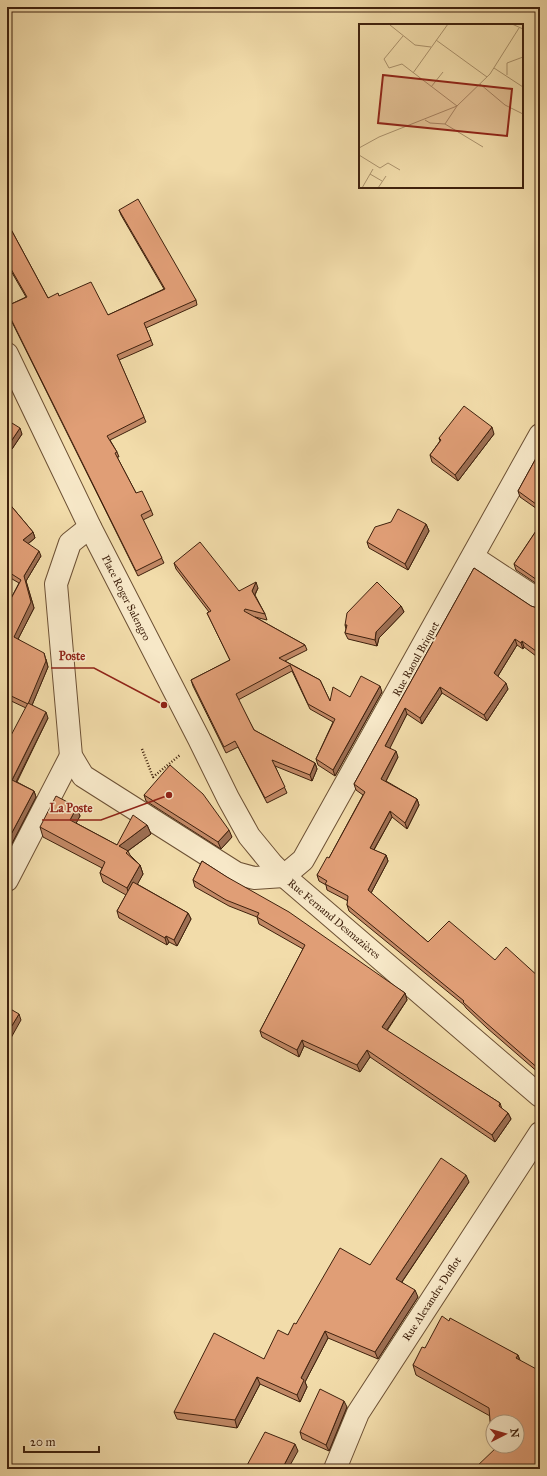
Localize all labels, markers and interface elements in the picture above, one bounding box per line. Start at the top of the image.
inset map [359,24,523,188]
street label: Place Roger Salengro [99,553,153,643]
street label: Rue Raoul Briquet [390,619,443,699]
callout: Poste [51,644,94,668]
text: Poste [59,649,85,663]
callout: La Poste [42,796,101,820]
text: La Poste [50,801,92,815]
street label: Rue Fernand Desmazières [285,876,383,962]
street label: Rue Alexandre Duflot [400,1254,464,1343]
north arrow [485,1414,525,1454]
scale bar [24,1428,99,1454]
text: N [507,1428,521,1439]
text: 20 m [30,1435,56,1449]

